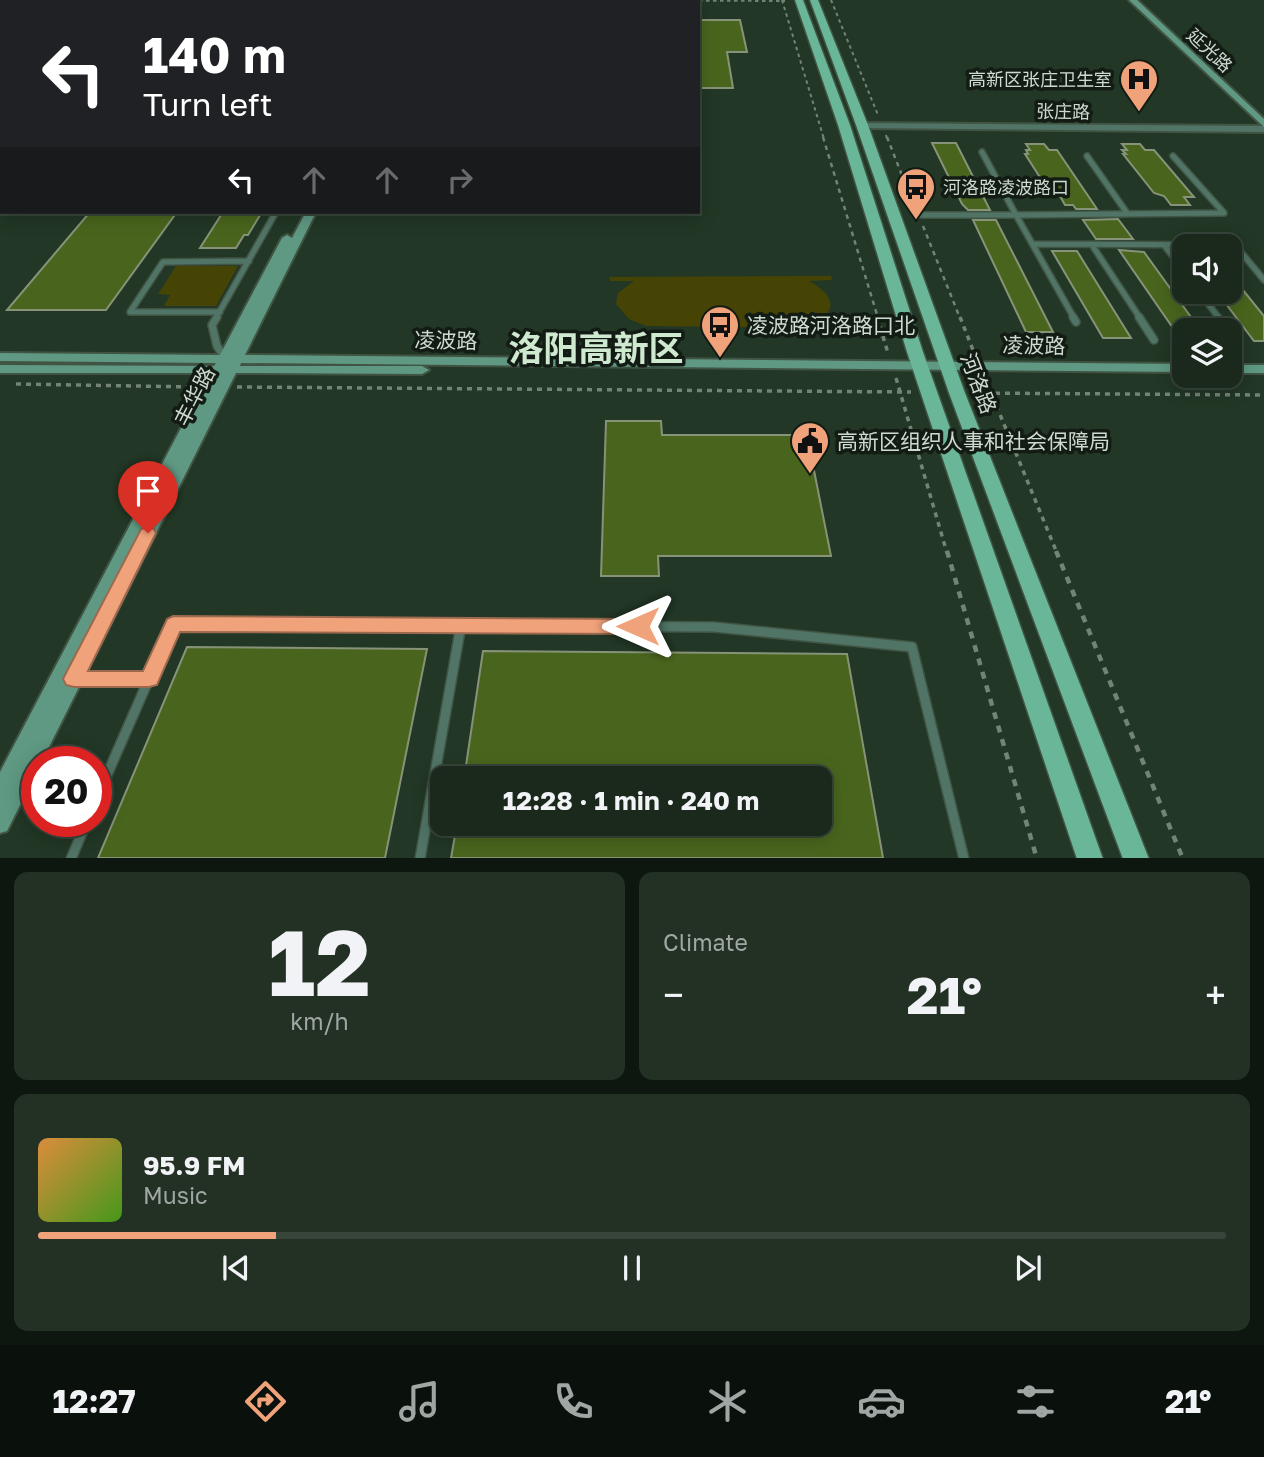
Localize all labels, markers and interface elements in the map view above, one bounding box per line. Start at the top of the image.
street label: 延光路 [1183,24,1237,76]
text: 140 m [143,25,286,84]
icon: left [28,28,119,119]
hospital icon: 高新区张庄卫生室 [1118,58,1160,113]
place label: 高新区张庄卫生室 [968,68,1112,90]
text: Turn left [143,85,272,123]
street label: 张庄路 [1036,100,1090,122]
icon: left [222,161,260,199]
icon: ahead [295,161,333,199]
icon: ahead [368,161,406,199]
icon: right [441,161,479,199]
bus stop icon: 河洛路凌波路口 [895,166,937,221]
place label: 河洛路凌波路口 [943,176,1069,198]
map controls [1172,234,1242,388]
button: sound [1172,234,1242,304]
bus stop icon: 凌波路河洛路口北 [699,304,741,359]
place label: 凌波路河洛路口北 [747,312,915,338]
button: layers [1172,318,1242,388]
street label: 凌波路 [414,326,478,354]
district label: 洛阳高新区 [508,327,684,369]
street label: 凌波路 [1002,331,1066,359]
street label: 河洛路 [956,349,1002,417]
street label: 丰华路 [168,362,220,430]
public building icon: 高新区组织人事和社会保障局 [789,420,831,475]
place label: 高新区组织人事和社会保障局 [837,428,1110,454]
pin [118,461,178,533]
icon: arrive [129,472,167,510]
position arrow [601,589,675,663]
speed limit sign: 20 [21,746,112,837]
text: 12:28 · 1 min · 240 m [503,785,759,816]
text: 12 [268,907,371,1016]
text: Climate [663,928,748,956]
text: 21° [907,963,982,1025]
text: − [663,972,684,1017]
text: + [1205,972,1226,1017]
text: km/h [290,1007,349,1035]
text: 95.9 FM [143,1150,245,1181]
text: Music [143,1181,208,1209]
icon: previous [217,1249,255,1287]
icon: pause [613,1249,651,1287]
icon: next [1009,1249,1047,1287]
icon: directions [241,1377,290,1426]
icon: music [395,1377,444,1426]
icon: phone [549,1377,598,1426]
icon: climate [703,1377,752,1426]
icon: car [857,1377,906,1426]
icon: filters [1011,1377,1060,1426]
text: 12:27 [53,1382,136,1420]
text: 21° [1165,1382,1211,1420]

